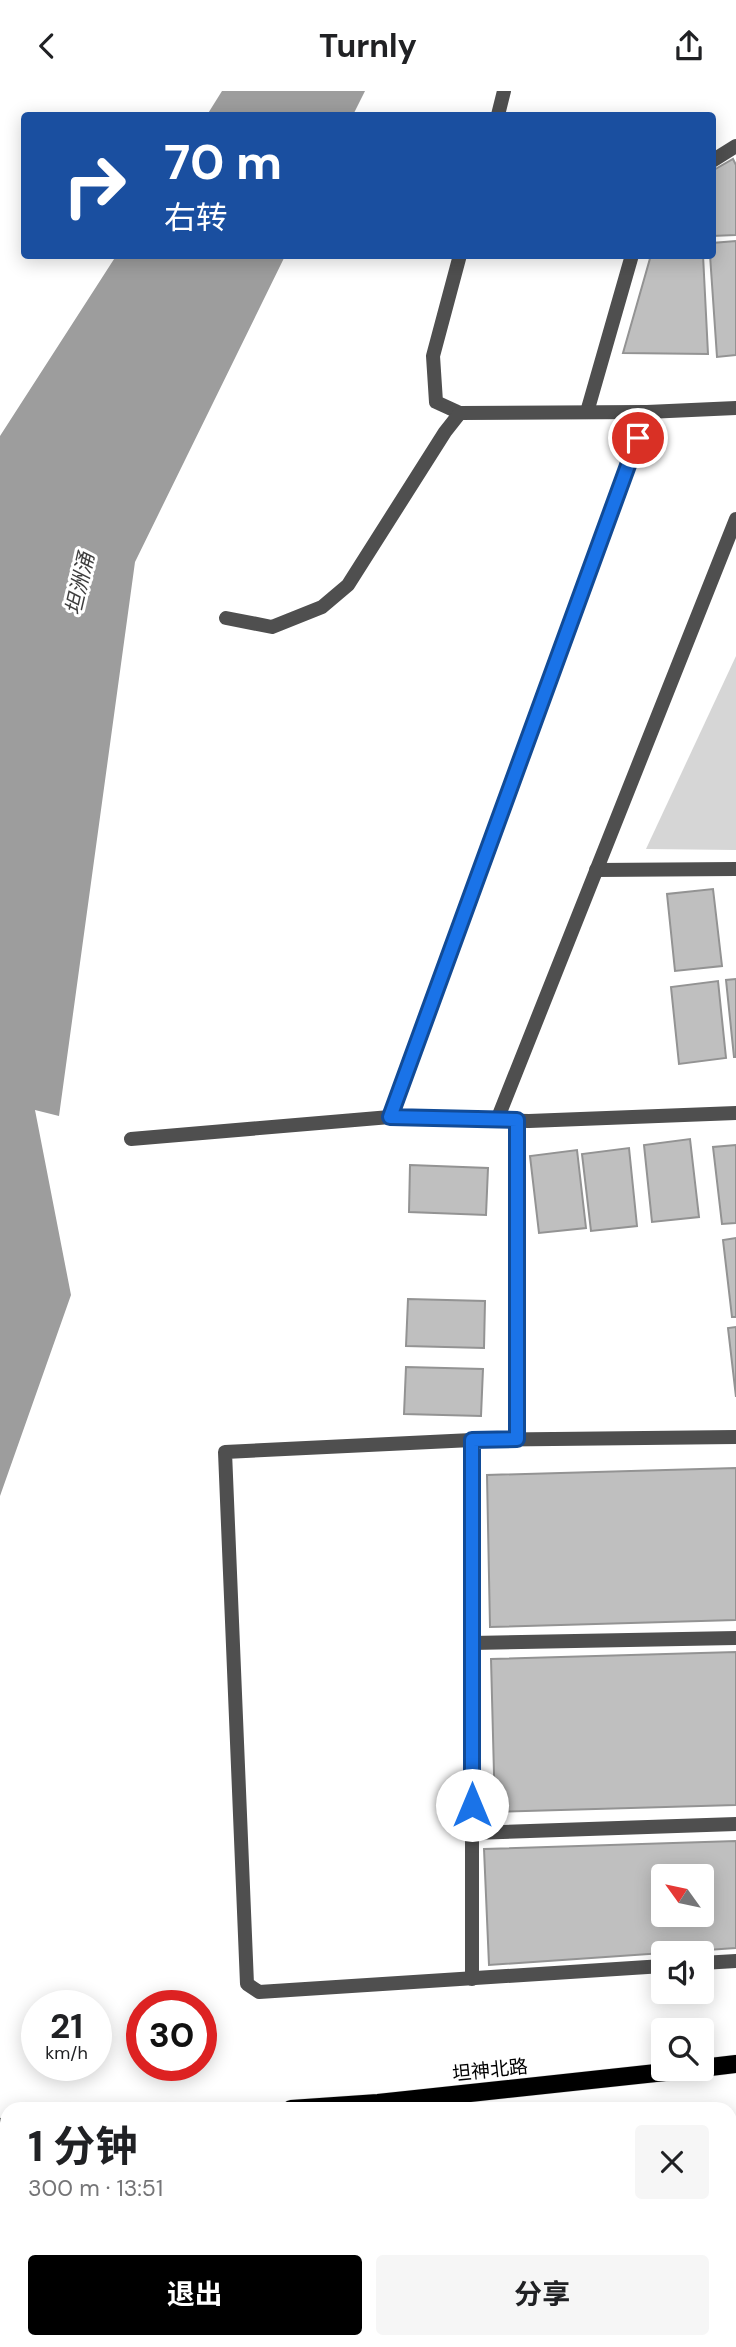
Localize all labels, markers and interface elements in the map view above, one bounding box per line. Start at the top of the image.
text: Turnly [319,25,417,67]
icon: back [28,27,66,65]
icon: share [670,27,708,65]
text: 70 m [164,130,282,194]
icon: right [49,140,140,231]
text: 右转 [164,197,228,239]
pin [608,408,668,468]
icon: arrive [619,419,657,457]
water label: 坦洲涌 [59,548,101,618]
position arrow [435,1768,509,1842]
north arrow [651,1864,714,1927]
map controls [651,1864,714,2081]
button: sound [651,1941,714,2004]
speed limit sign: 30 [126,1990,217,2081]
text: 21 [50,2003,83,2049]
button: search [651,2018,714,2081]
text: km/h [45,2041,88,2065]
street label: 坦神北路 [451,2054,529,2086]
text: 1 分钟 [28,2119,137,2174]
button: close [635,2125,709,2199]
text: 300 m · 13:51 [28,2173,163,2203]
button: 退出 [28,2255,362,2335]
button: 分享 [376,2255,709,2335]

